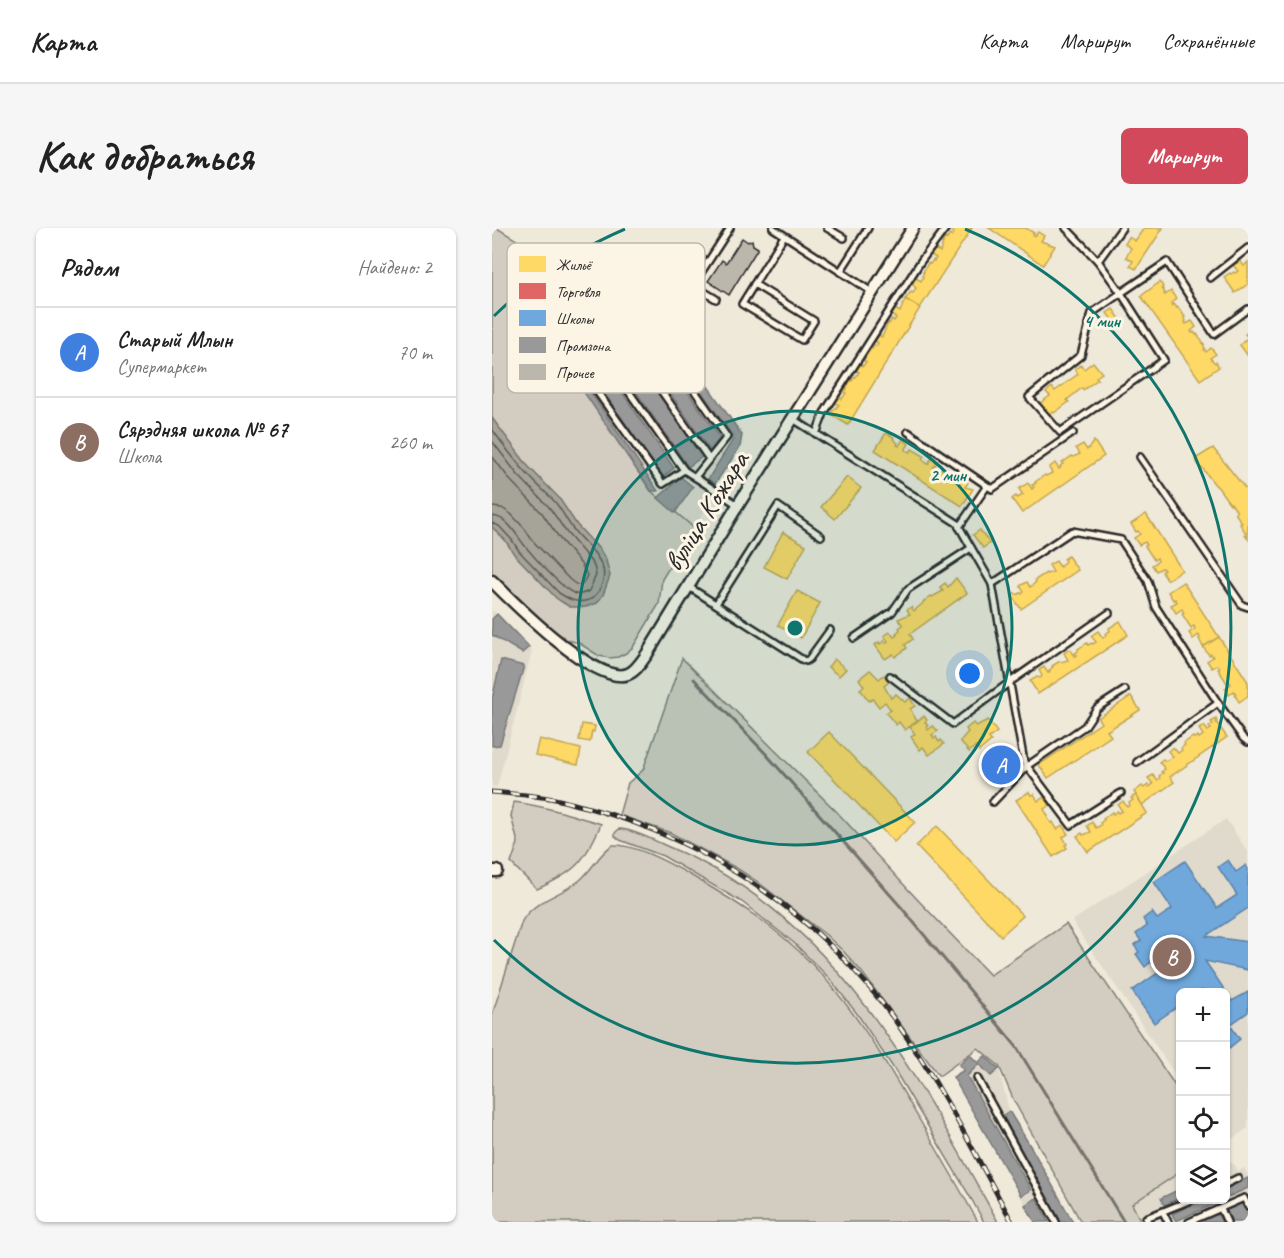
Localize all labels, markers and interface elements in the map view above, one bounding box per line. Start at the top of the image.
text: Карта [30,24,97,59]
text: Карта [979,28,1028,54]
text: Маршрут [1061,28,1130,54]
text: Сохранённые [1163,28,1254,54]
button: Маршрут [1121,128,1248,184]
text: Как добраться [36,130,253,183]
legend [507,243,705,393]
text: Рядом [60,251,118,284]
text: Найдено: 2 [357,255,432,280]
text: Жильё [556,255,594,275]
text: Торговля [556,282,601,302]
text: Школы [556,309,595,329]
text: 4 мин [1084,310,1121,332]
text: Старый Млын [117,326,233,354]
text: Промзона [556,336,611,356]
text: A [74,340,85,365]
text: 70 m [398,340,432,365]
text: Супермаркет [117,354,206,379]
text: Прочее [556,363,595,383]
text: Сярэдняя школа № 67 [117,416,288,444]
text: B [74,430,85,455]
text: 260 m [389,430,432,455]
street label: вуліца Кожара [656,443,757,577]
text: Школа [117,444,161,469]
text: 2 мин [930,464,967,486]
centre of rings [785,618,805,638]
your location [955,659,984,688]
pin: A [982,742,1020,788]
pin: B [1152,934,1192,980]
map controls [1176,988,1230,1204]
button: + [1176,988,1230,1042]
button: − [1176,1042,1230,1096]
button: locate [1176,1096,1230,1150]
button: layers [1176,1150,1230,1204]

